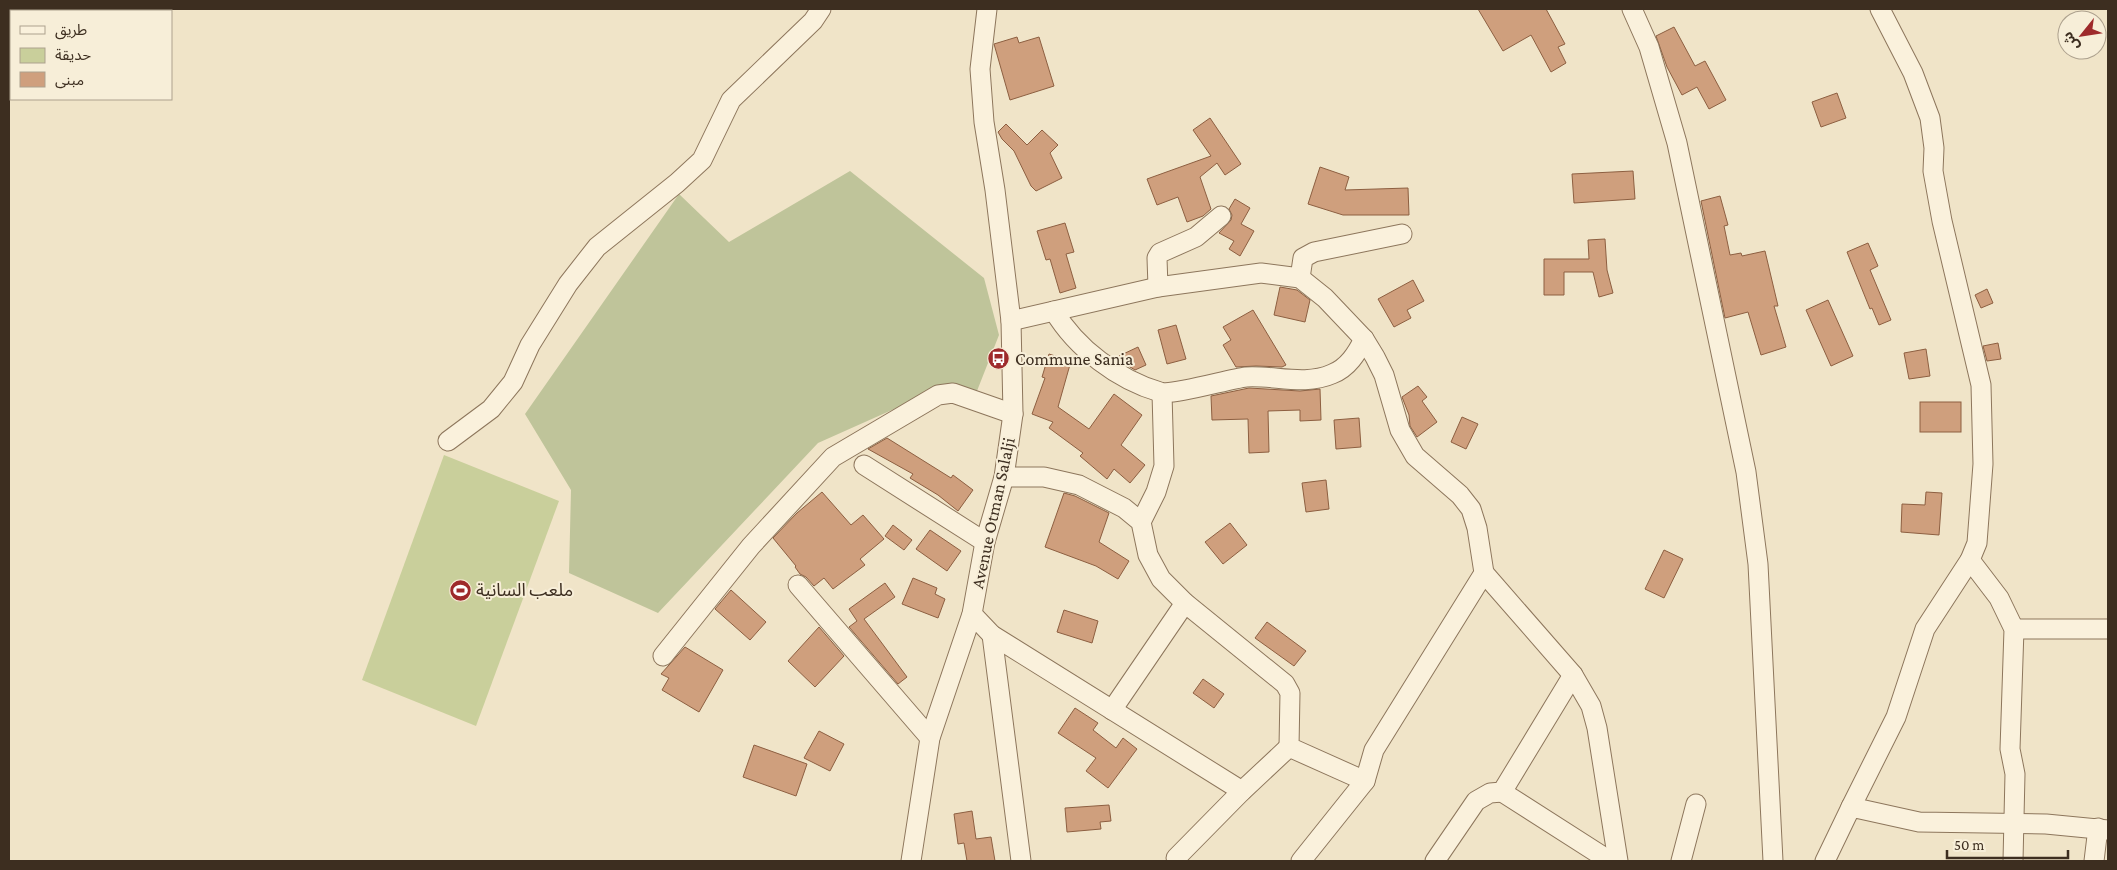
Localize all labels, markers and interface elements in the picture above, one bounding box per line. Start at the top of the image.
legend [10,10,172,100]
north arrow [2057,10,2107,60]
text: طريق [55,22,87,40]
text: ش [2059,29,2082,54]
text: حديقة [55,47,91,63]
text: مبنى [55,72,84,89]
bus stop icon: Commune Sania [987,347,1011,371]
place label: Commune Sania [1015,349,1133,369]
street label: Avenue Otman Salalji [967,435,1020,591]
sports icon: ملعب السانية [448,578,472,602]
place label: ملعب السانية [476,580,573,600]
scale bar [1947,828,2068,860]
text: 50 m [1954,837,1984,853]

